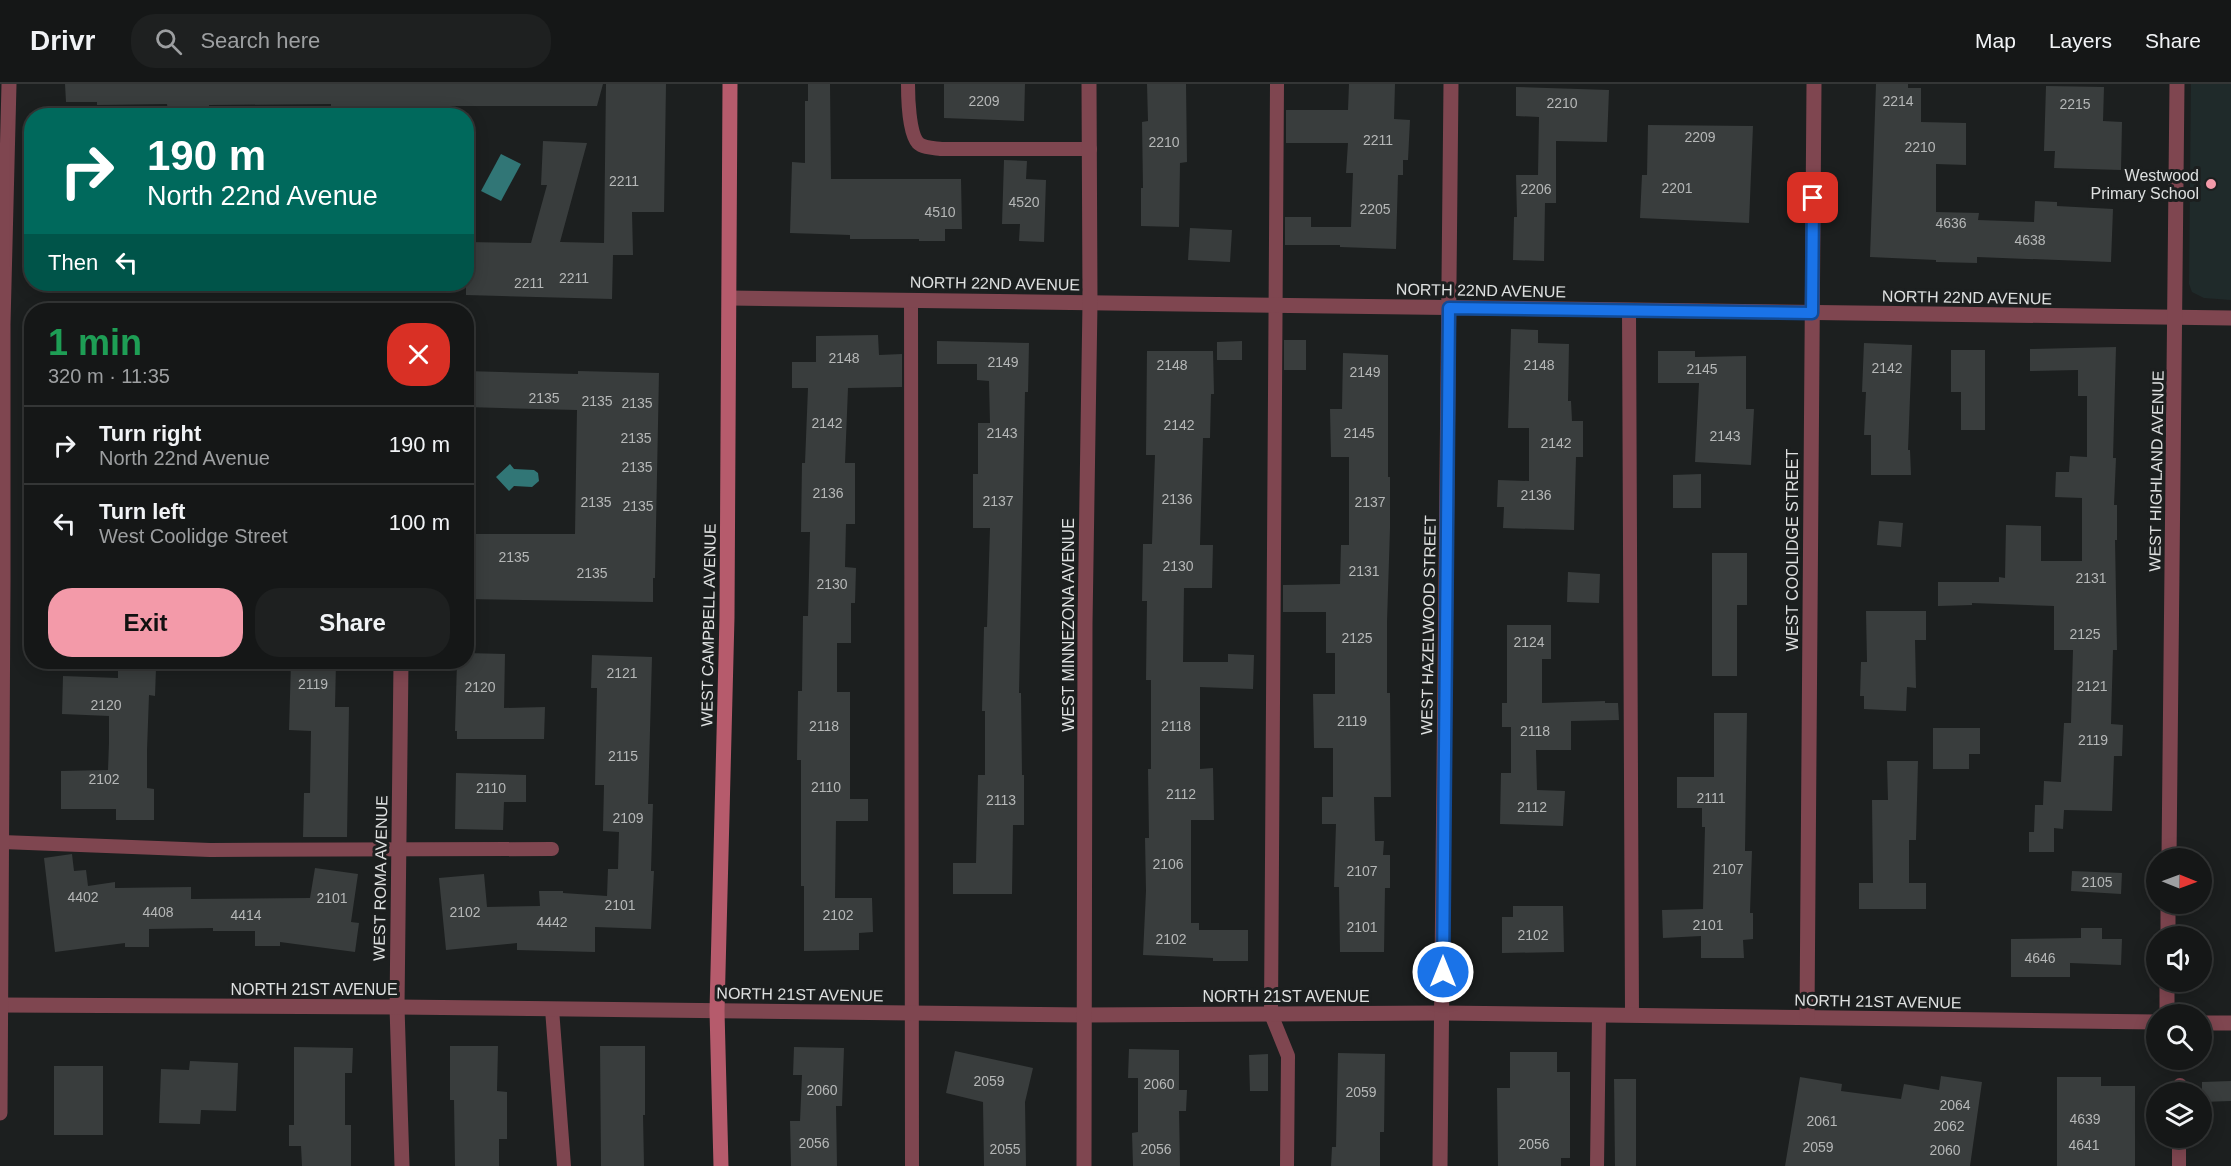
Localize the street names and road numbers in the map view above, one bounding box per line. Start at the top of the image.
street label: NORTH 22ND AVENUE [910,274,1080,293]
street label: NORTH 22ND AVENUE [1396,281,1566,300]
street label: NORTH 22ND AVENUE [1882,288,2052,307]
street label: WEST HIGHLAND AVENUE [2146,370,2167,572]
street label: WEST COOLIDGE STREET [1784,449,1801,651]
street label: WEST HAZELWOOD STREET [1418,515,1439,735]
street label: WEST MINNEZONA AVENUE [1060,518,1077,732]
street label: WEST CAMPBELL AVENUE [698,523,719,727]
street label: WEST ROMA AVENUE [371,795,390,961]
street label: NORTH 21ST AVENUE [230,981,398,998]
street label: NORTH 21ST AVENUE [716,985,884,1004]
street label: NORTH 21ST AVENUE [1202,988,1370,1005]
street label: NORTH 21ST AVENUE [1794,992,1962,1011]

